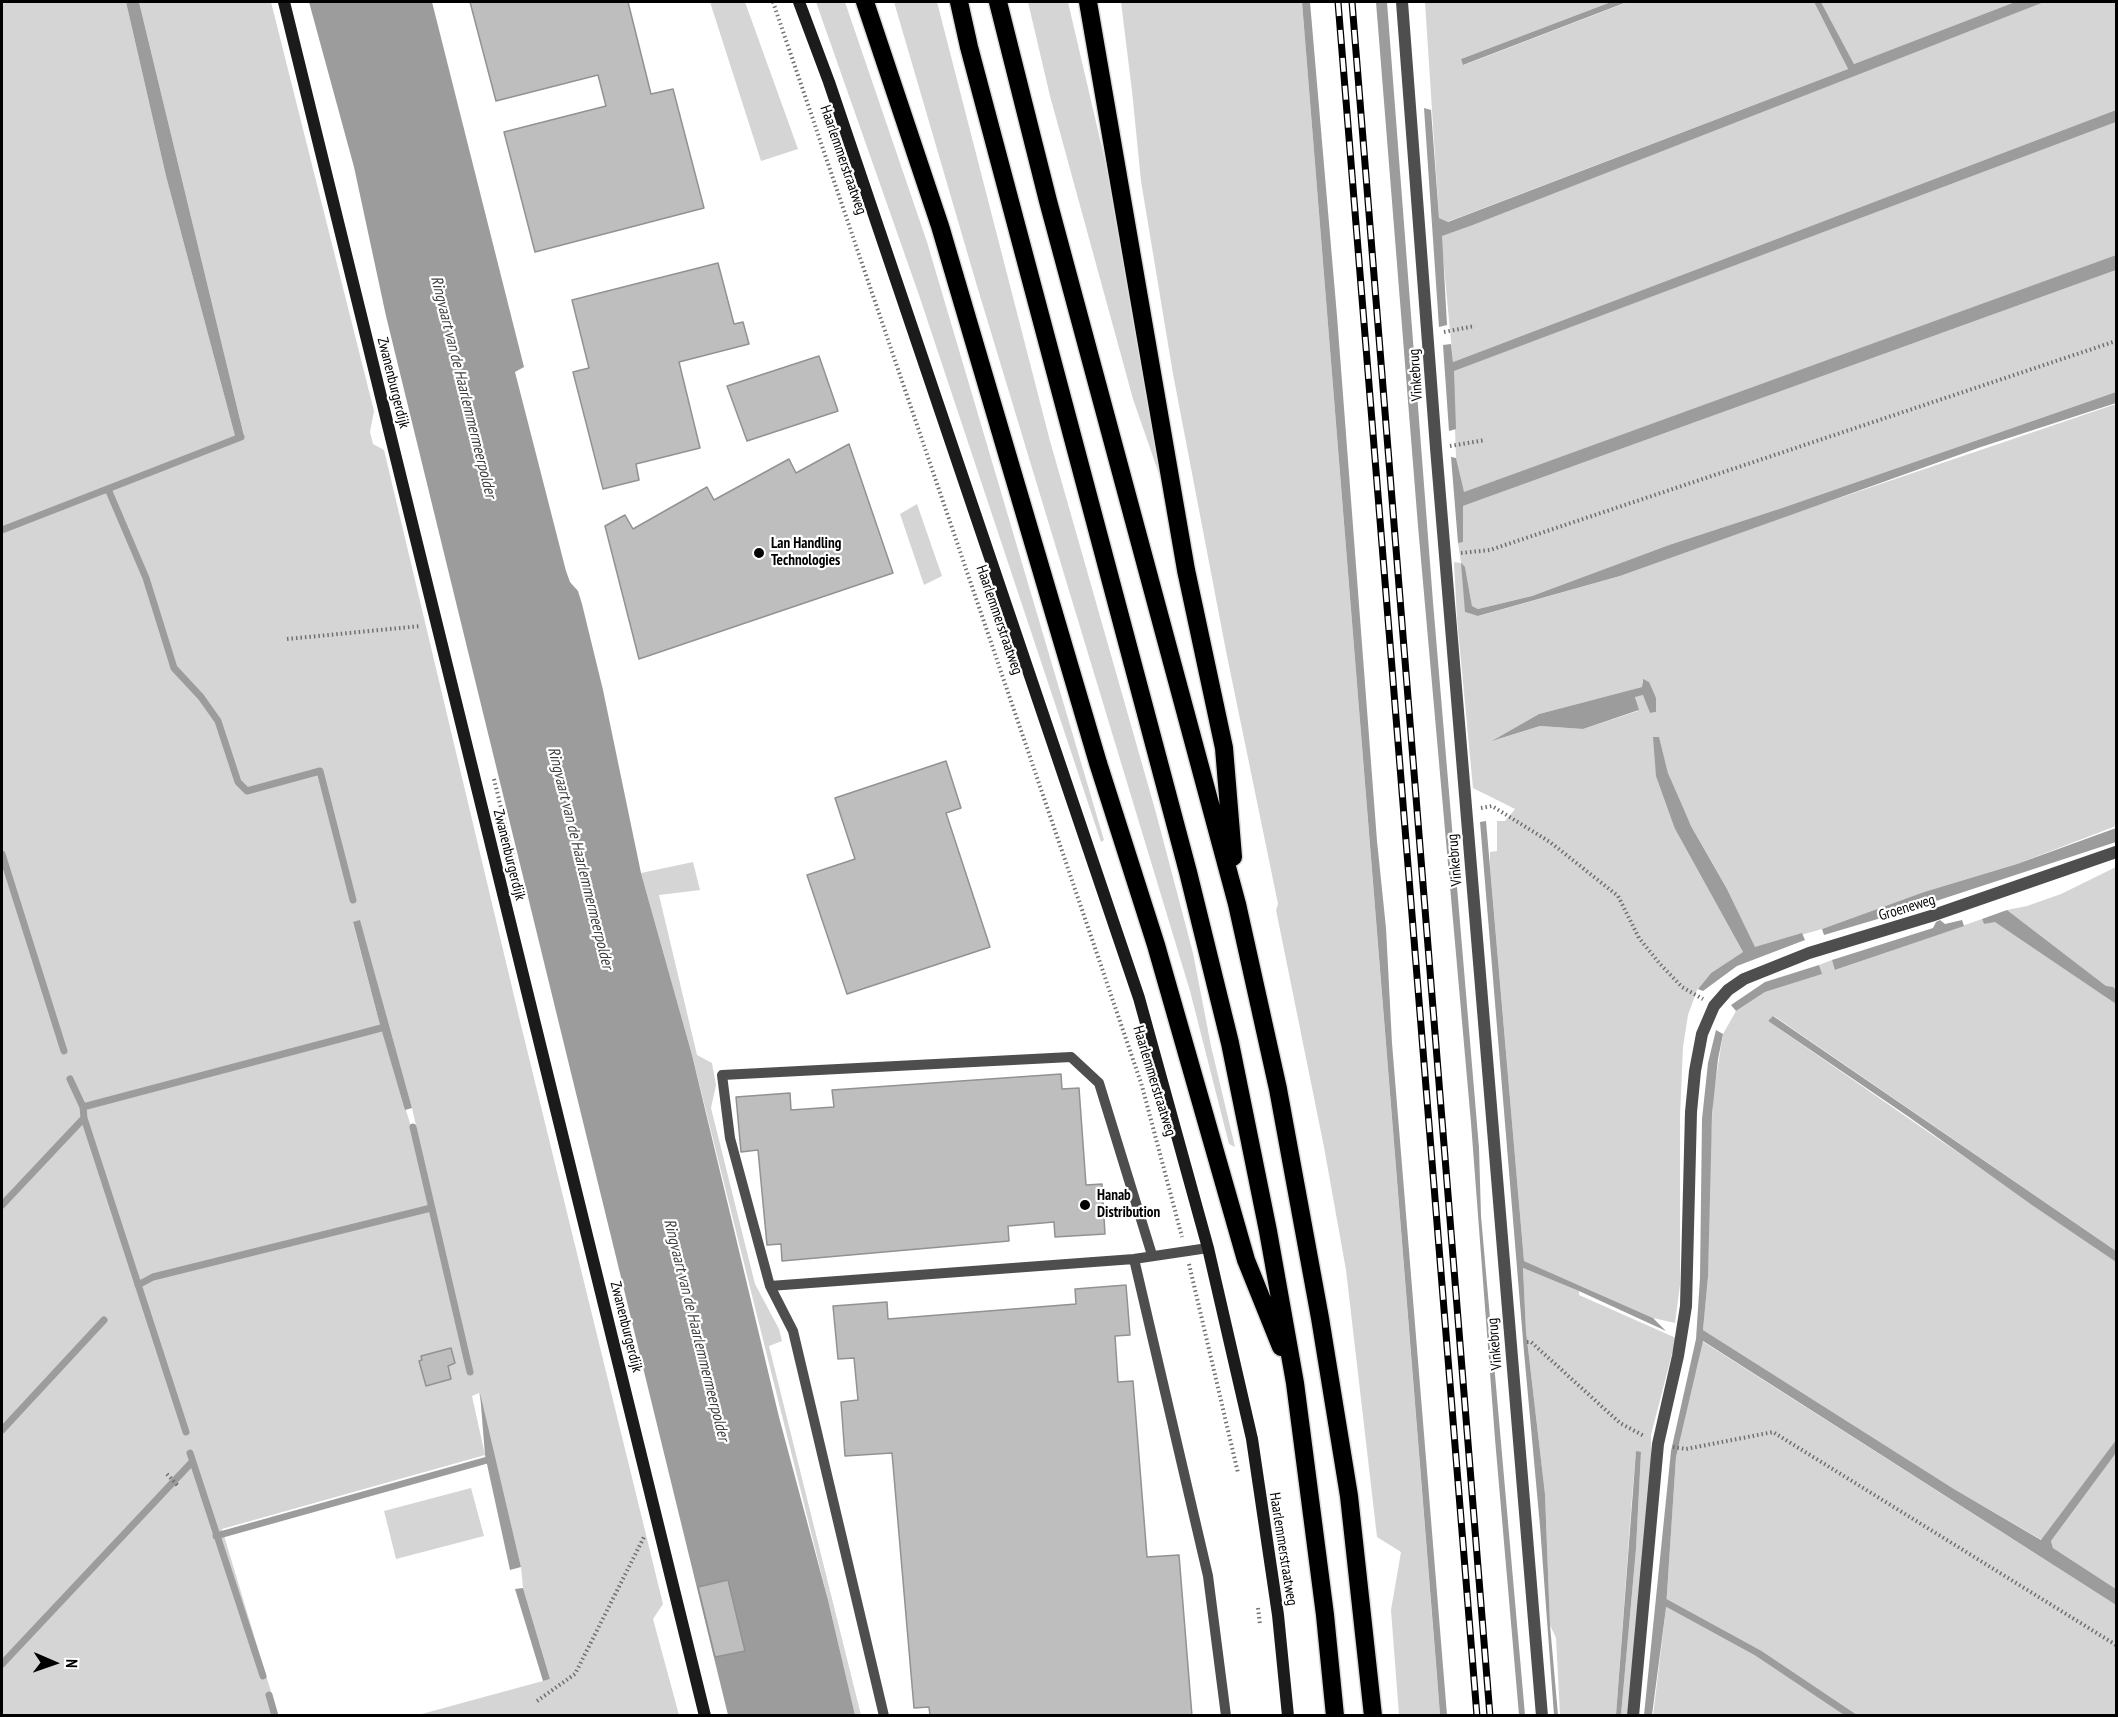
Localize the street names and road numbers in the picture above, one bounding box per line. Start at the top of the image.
street label: Haarlemmerstraatweg [816,103,870,217]
street label: Zwanenburgerdijk [373,336,413,430]
street label: Vinkebrug [1405,348,1427,402]
street label: Haarlemmerstraatweg [972,563,1026,677]
street label: Zwanenburgerdijk [489,808,529,902]
street label: Vinkebrug [1444,833,1466,887]
street label: Groeneweg [1877,891,1937,925]
street label: Haarlemmerstraatweg [1129,1024,1179,1138]
street label: Zwanenburgerdijk [606,1280,646,1374]
street label: Vinkebrug [1484,1317,1506,1371]
street label: Haarlemmerstraatweg [1265,1491,1301,1607]

